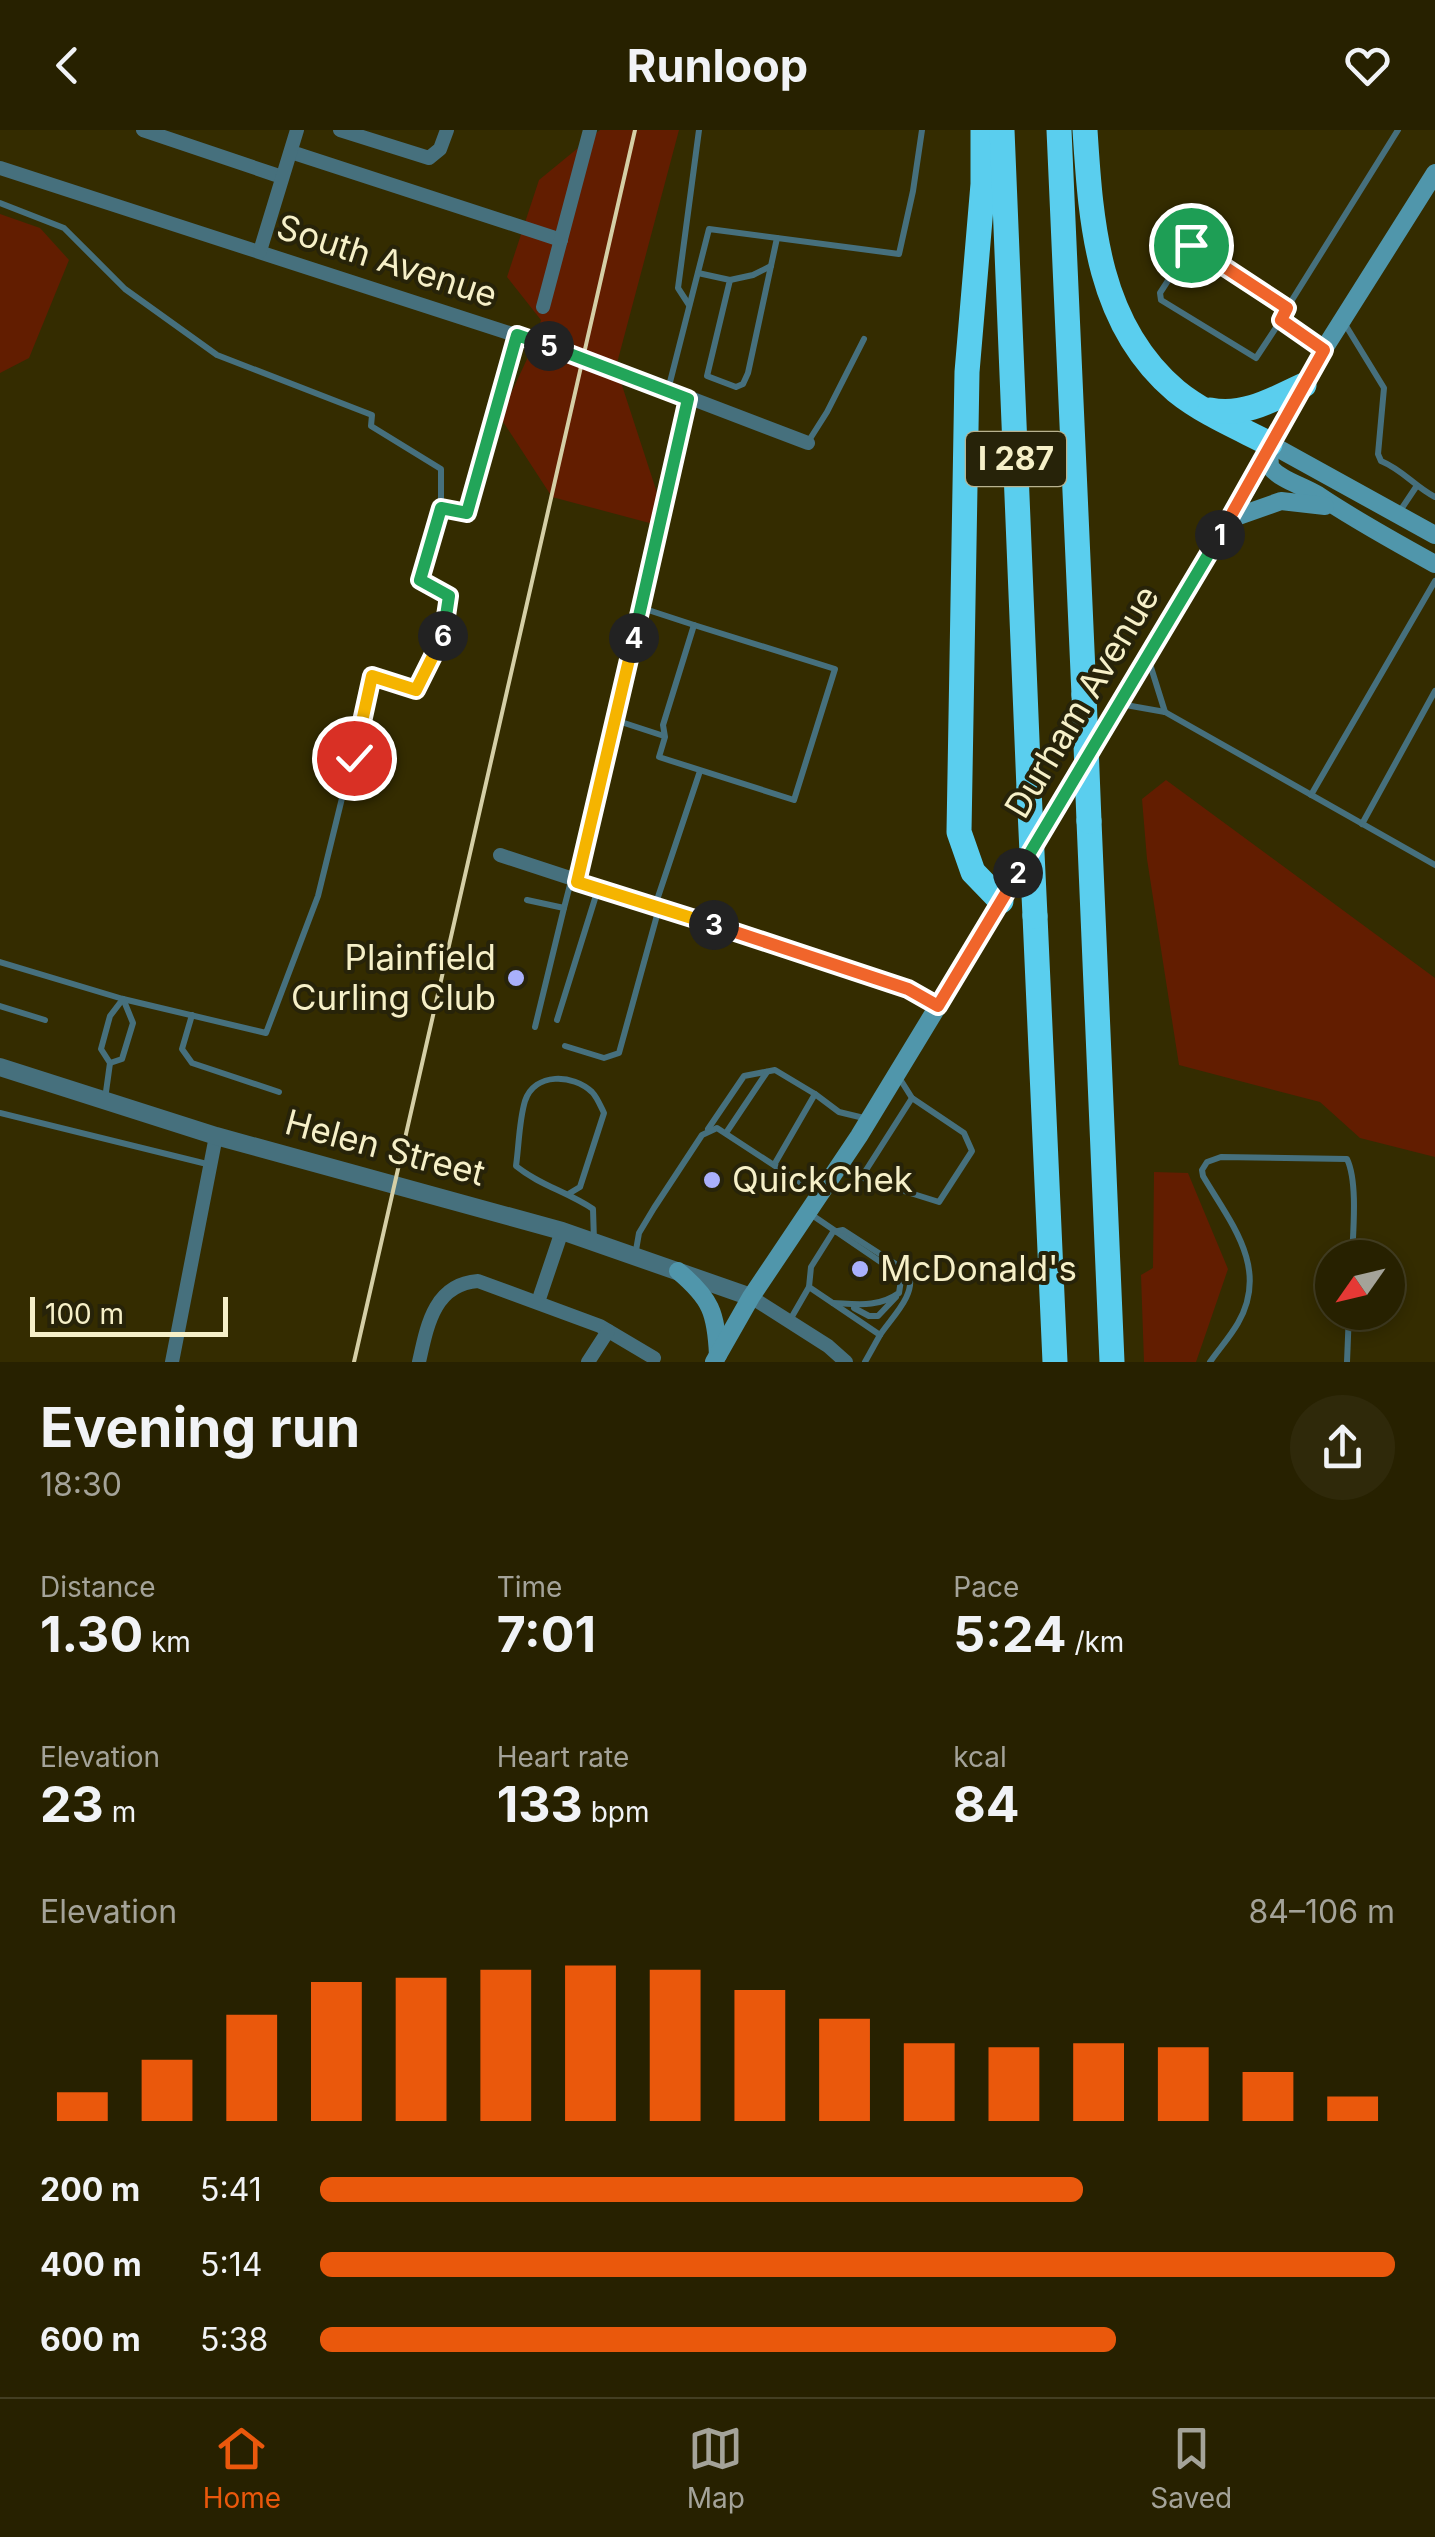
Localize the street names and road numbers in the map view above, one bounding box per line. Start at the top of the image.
street label: South Avenue [272,205,503,315]
road number: I 287 [966,432,1066,486]
street label: Durham Avenue [995,578,1167,825]
street label: Helen Street [281,1100,490,1194]

